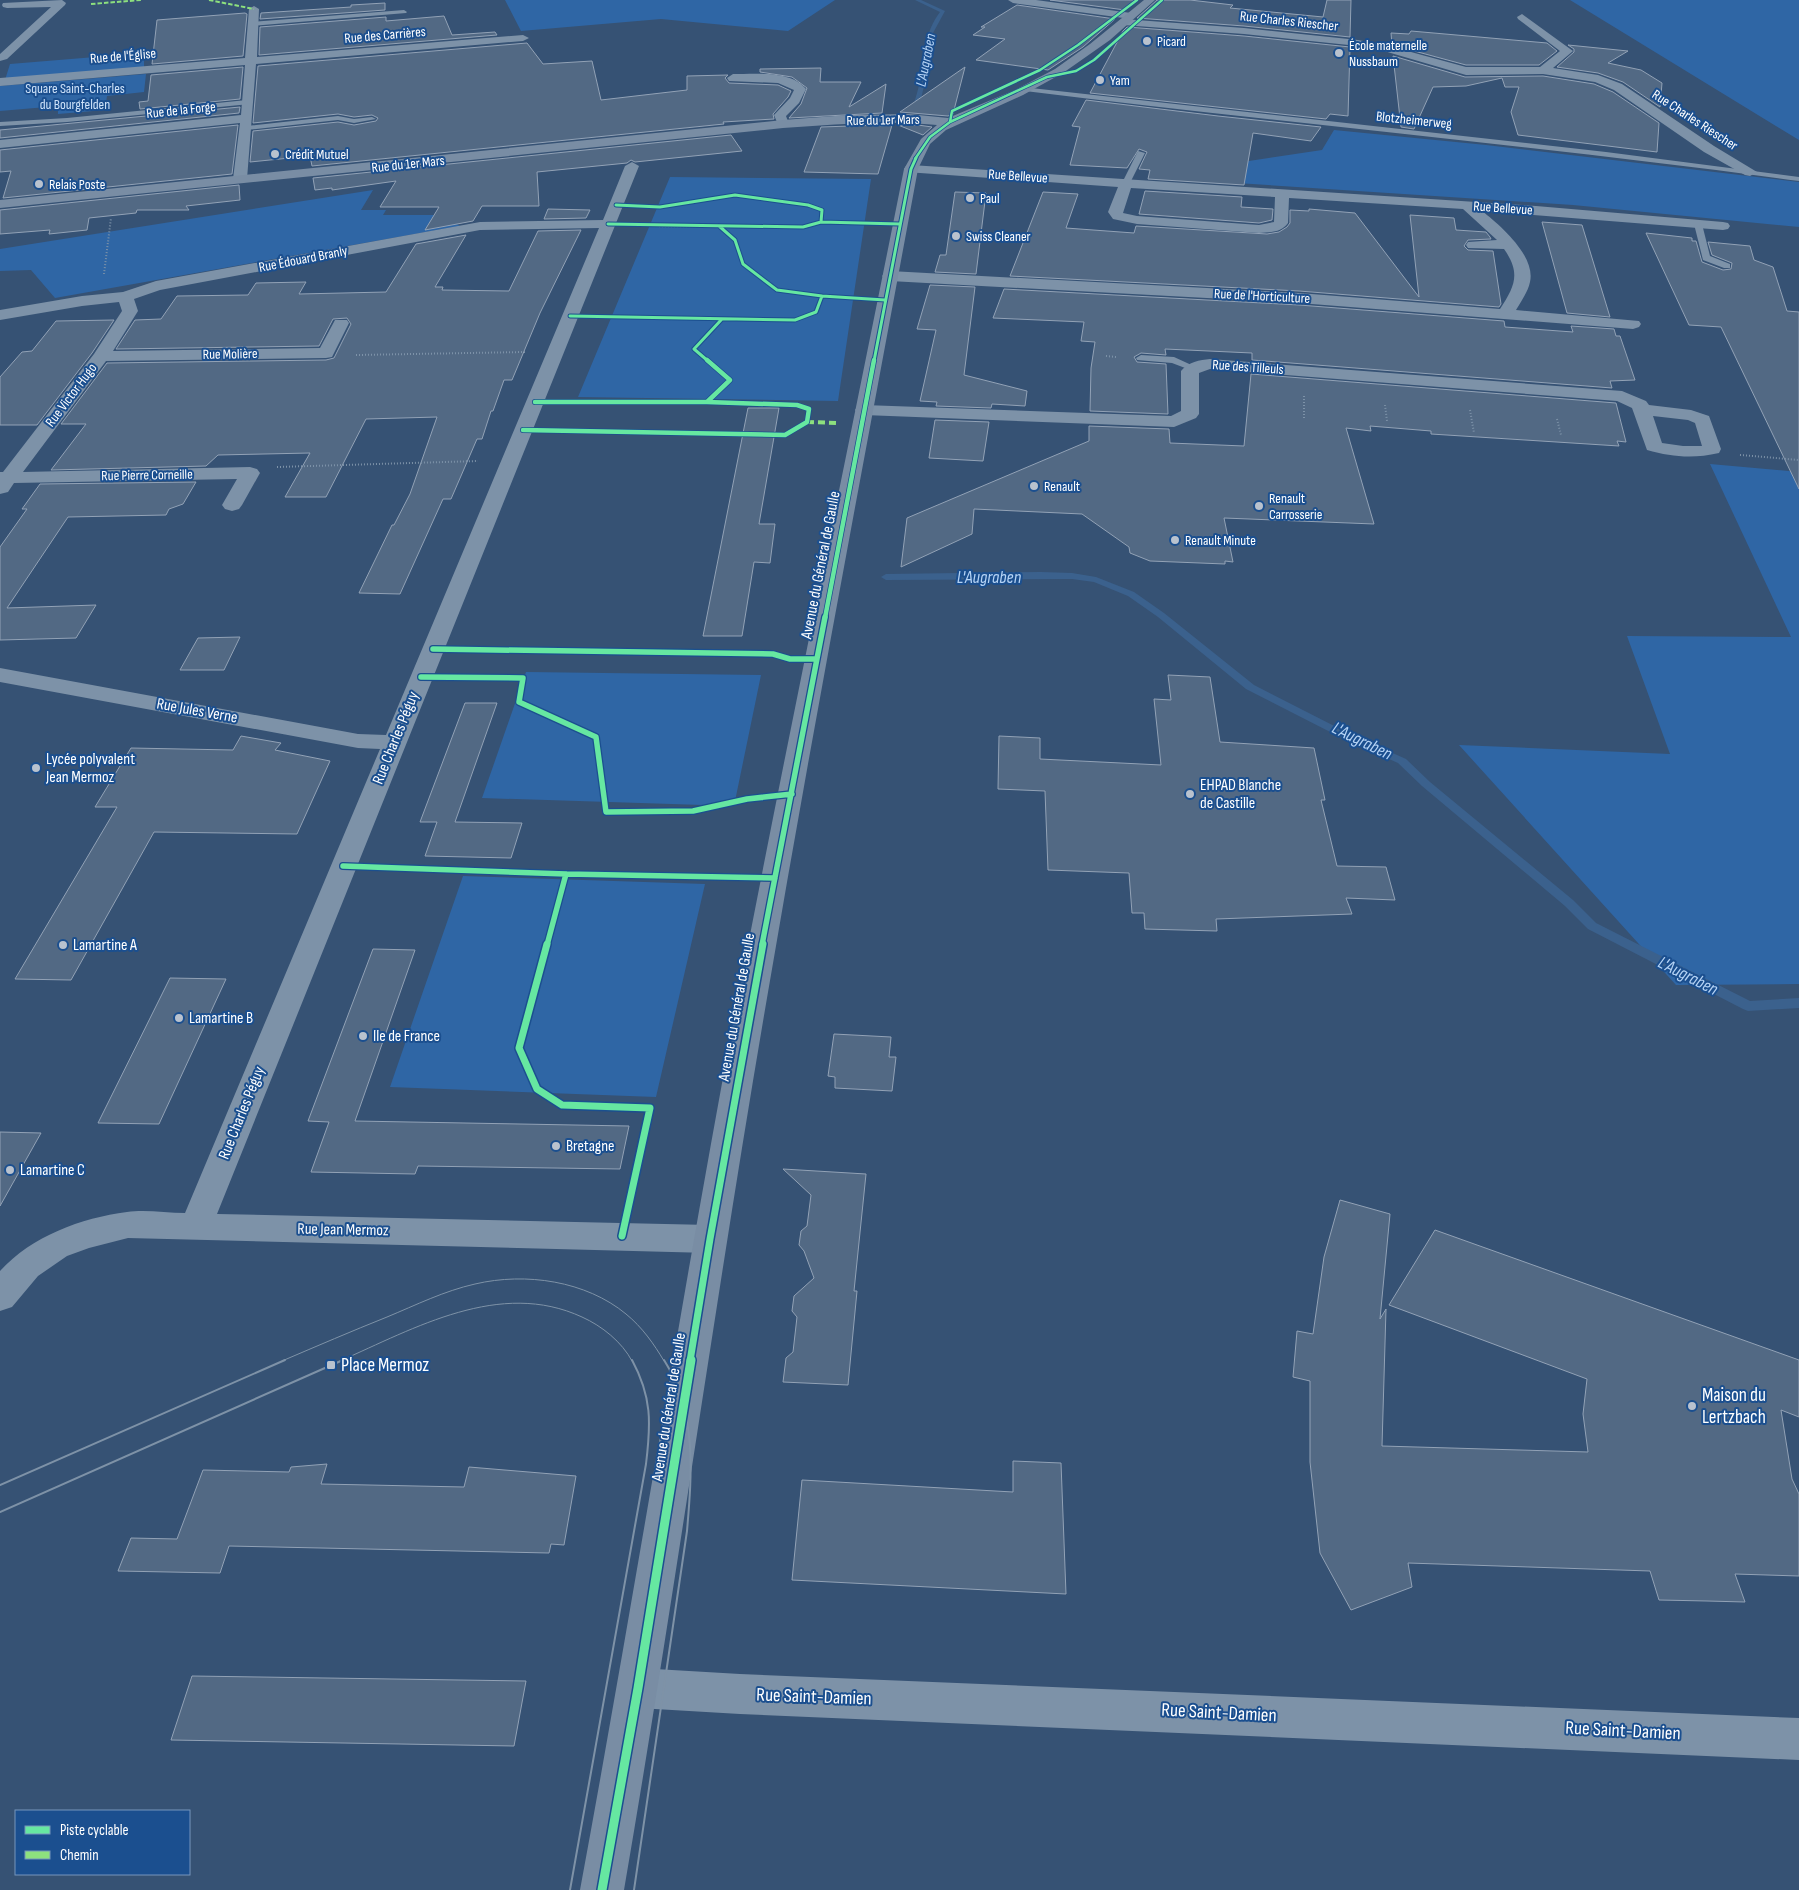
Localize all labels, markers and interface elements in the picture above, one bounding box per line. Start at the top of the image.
street label: Rue Charles Riescher [1239,7,1339,35]
street label: Rue des Carrières [344,23,426,47]
water label: L'Augraben [912,32,940,88]
place label: Picard [1157,33,1186,50]
marker: Picard [1141,35,1153,47]
place label: École maternelle Nussbaum [1349,37,1427,70]
street label: Rue de l'Église [89,45,157,67]
marker: École maternelle Nussbaum [1333,47,1345,59]
place label: Yam [1110,72,1130,89]
marker: Yam [1094,74,1106,86]
park label: Square Saint-Charles du Bourgfelden [25,80,125,113]
street label: Rue Charles Riescher [1649,86,1741,154]
street label: Rue de la Forge [145,98,217,122]
street label: Blotzheimerweg [1375,108,1453,132]
street label: Rue du 1er Mars [846,111,920,129]
place label: Crédit Mutuel [285,146,349,163]
marker: Crédit Mutuel [269,148,281,160]
street label: Rue du 1er Mars [371,152,445,176]
street label: Rue Bellevue [988,165,1048,187]
place label: Relais Poste [49,176,105,193]
marker: Relais Poste [33,178,45,190]
place label: Paul [980,190,1000,207]
marker: Paul [964,192,976,204]
street label: Rue Bellevue [1473,197,1533,219]
place label: Swiss Cleaner [966,228,1031,245]
marker: Swiss Cleaner [950,230,962,242]
street label: Rue Édouard Branly [257,242,349,276]
street label: Rue de l'Horticulture [1213,285,1311,307]
street label: Rue Molière [202,345,258,363]
street label: Rue des Tilleuls [1212,356,1284,378]
street label: Rue Victor Hugo [42,360,100,430]
street label: Rue Pierre Corneille [101,466,193,484]
place label: Renault [1044,478,1080,495]
marker: Renault [1028,480,1040,492]
street label: Avenue du Général de Gaulle [797,490,845,641]
place label: Renault Carrosserie [1269,490,1322,523]
marker: Renault Carrosserie [1253,500,1265,512]
place label: Renault Minute [1185,532,1256,549]
marker: Renault Minute [1169,534,1181,546]
water label: L'Augraben [957,567,1022,588]
street label: Rue Charles Péguy [369,689,423,787]
street label: Rue Jules Verne [155,695,239,727]
water label: L'Augraben [1328,717,1396,765]
place label: Lycée polyvalent Jean Mermoz [45,750,135,787]
marker: Lycée polyvalent Jean Mermoz [30,762,42,774]
place label: EHPAD Blanche de Castille [1200,776,1281,813]
marker: EHPAD Blanche de Castille [1184,788,1196,800]
street label: Avenue du Général de Gaulle [714,931,759,1084]
place label: Lamartine A [73,936,137,955]
marker: Lamartine A [57,939,69,951]
water label: L'Augraben [1655,952,1722,1000]
place label: Lamartine B [189,1009,253,1028]
marker: Lamartine B [173,1012,185,1024]
place label: Ile de France [373,1027,440,1046]
marker: Ile de France [357,1030,369,1042]
street label: Rue Charles Péguy [215,1064,269,1162]
place label: Bretagne [566,1137,614,1156]
marker: Bretagne [550,1140,562,1152]
place label: Lamartine C [20,1161,85,1180]
marker: Lamartine C [4,1164,16,1176]
street label: Rue Jean Mermoz [297,1220,389,1240]
street label: Avenue du Général de Gaulle [648,1331,690,1484]
place label: Place Mermoz [341,1354,429,1377]
marker: Place Mermoz [325,1359,337,1371]
place label: Maison du Lertzbach [1702,1384,1766,1429]
marker: Maison du Lertzbach [1686,1400,1698,1412]
street label: Rue Saint-Damien [756,1683,872,1711]
street label: Rue Saint-Damien [1161,1698,1277,1728]
street label: Rue Saint-Damien [1565,1716,1681,1746]
legend [15,1810,190,1875]
text: Piste cyclable [60,1821,129,1840]
text: Chemin [60,1846,99,1865]

